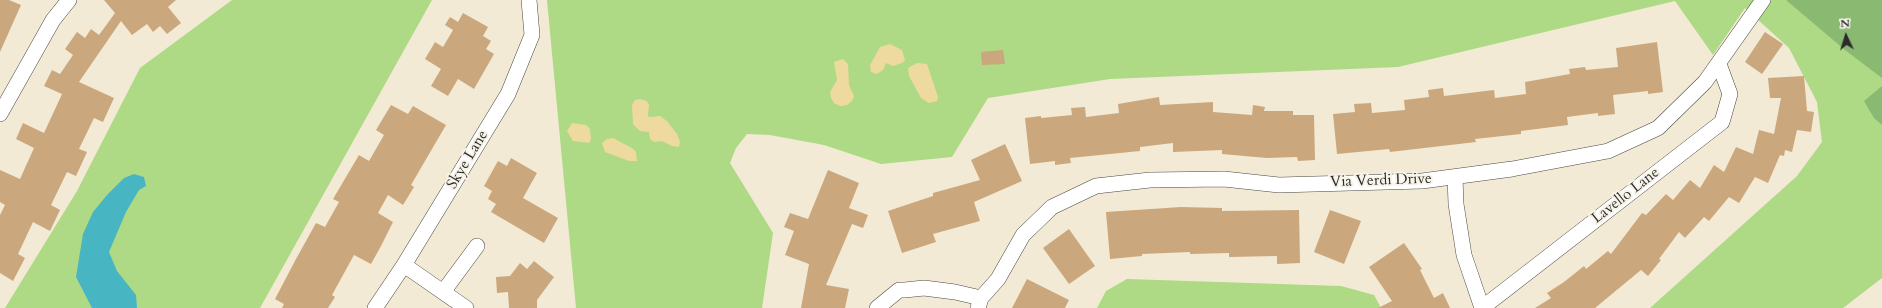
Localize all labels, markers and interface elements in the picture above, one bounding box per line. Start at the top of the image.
north arrow [1826,16,1866,56]
text: N [1840,16,1850,31]
street label: Skye Lane [443,127,493,193]
street label: Lavello Lane [1589,164,1663,228]
street label: Via Verdi Drive [1330,170,1432,192]

